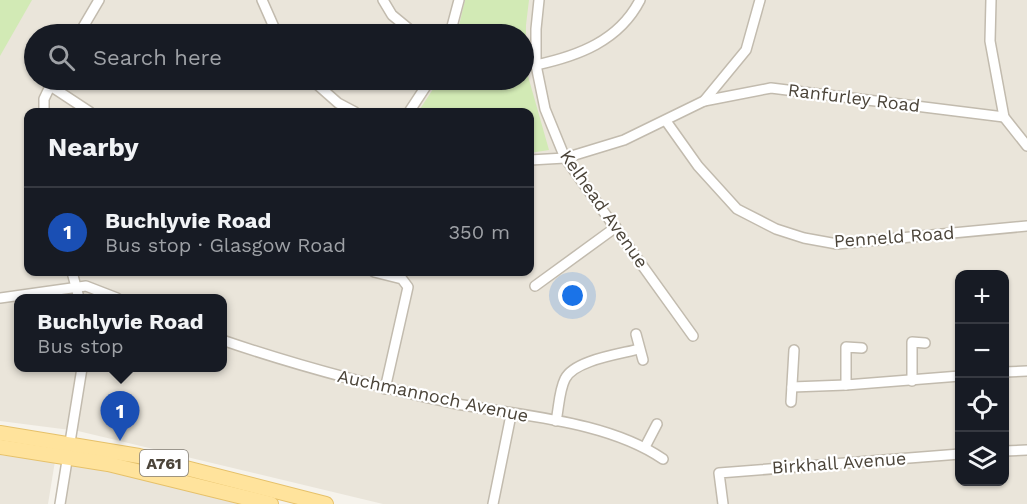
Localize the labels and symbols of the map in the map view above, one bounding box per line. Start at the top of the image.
street label: Ranfurley Road [787,79,921,116]
street label: Kelhead Avenue [556,146,653,272]
street label: Penneld Road [833,222,955,251]
your location [558,281,587,310]
street label: Auchmannoch Avenue [336,365,531,426]
pin: 1 [100,392,140,441]
street label: Birkhall Avenue [771,447,907,478]
road number: A761 [140,450,188,476]

